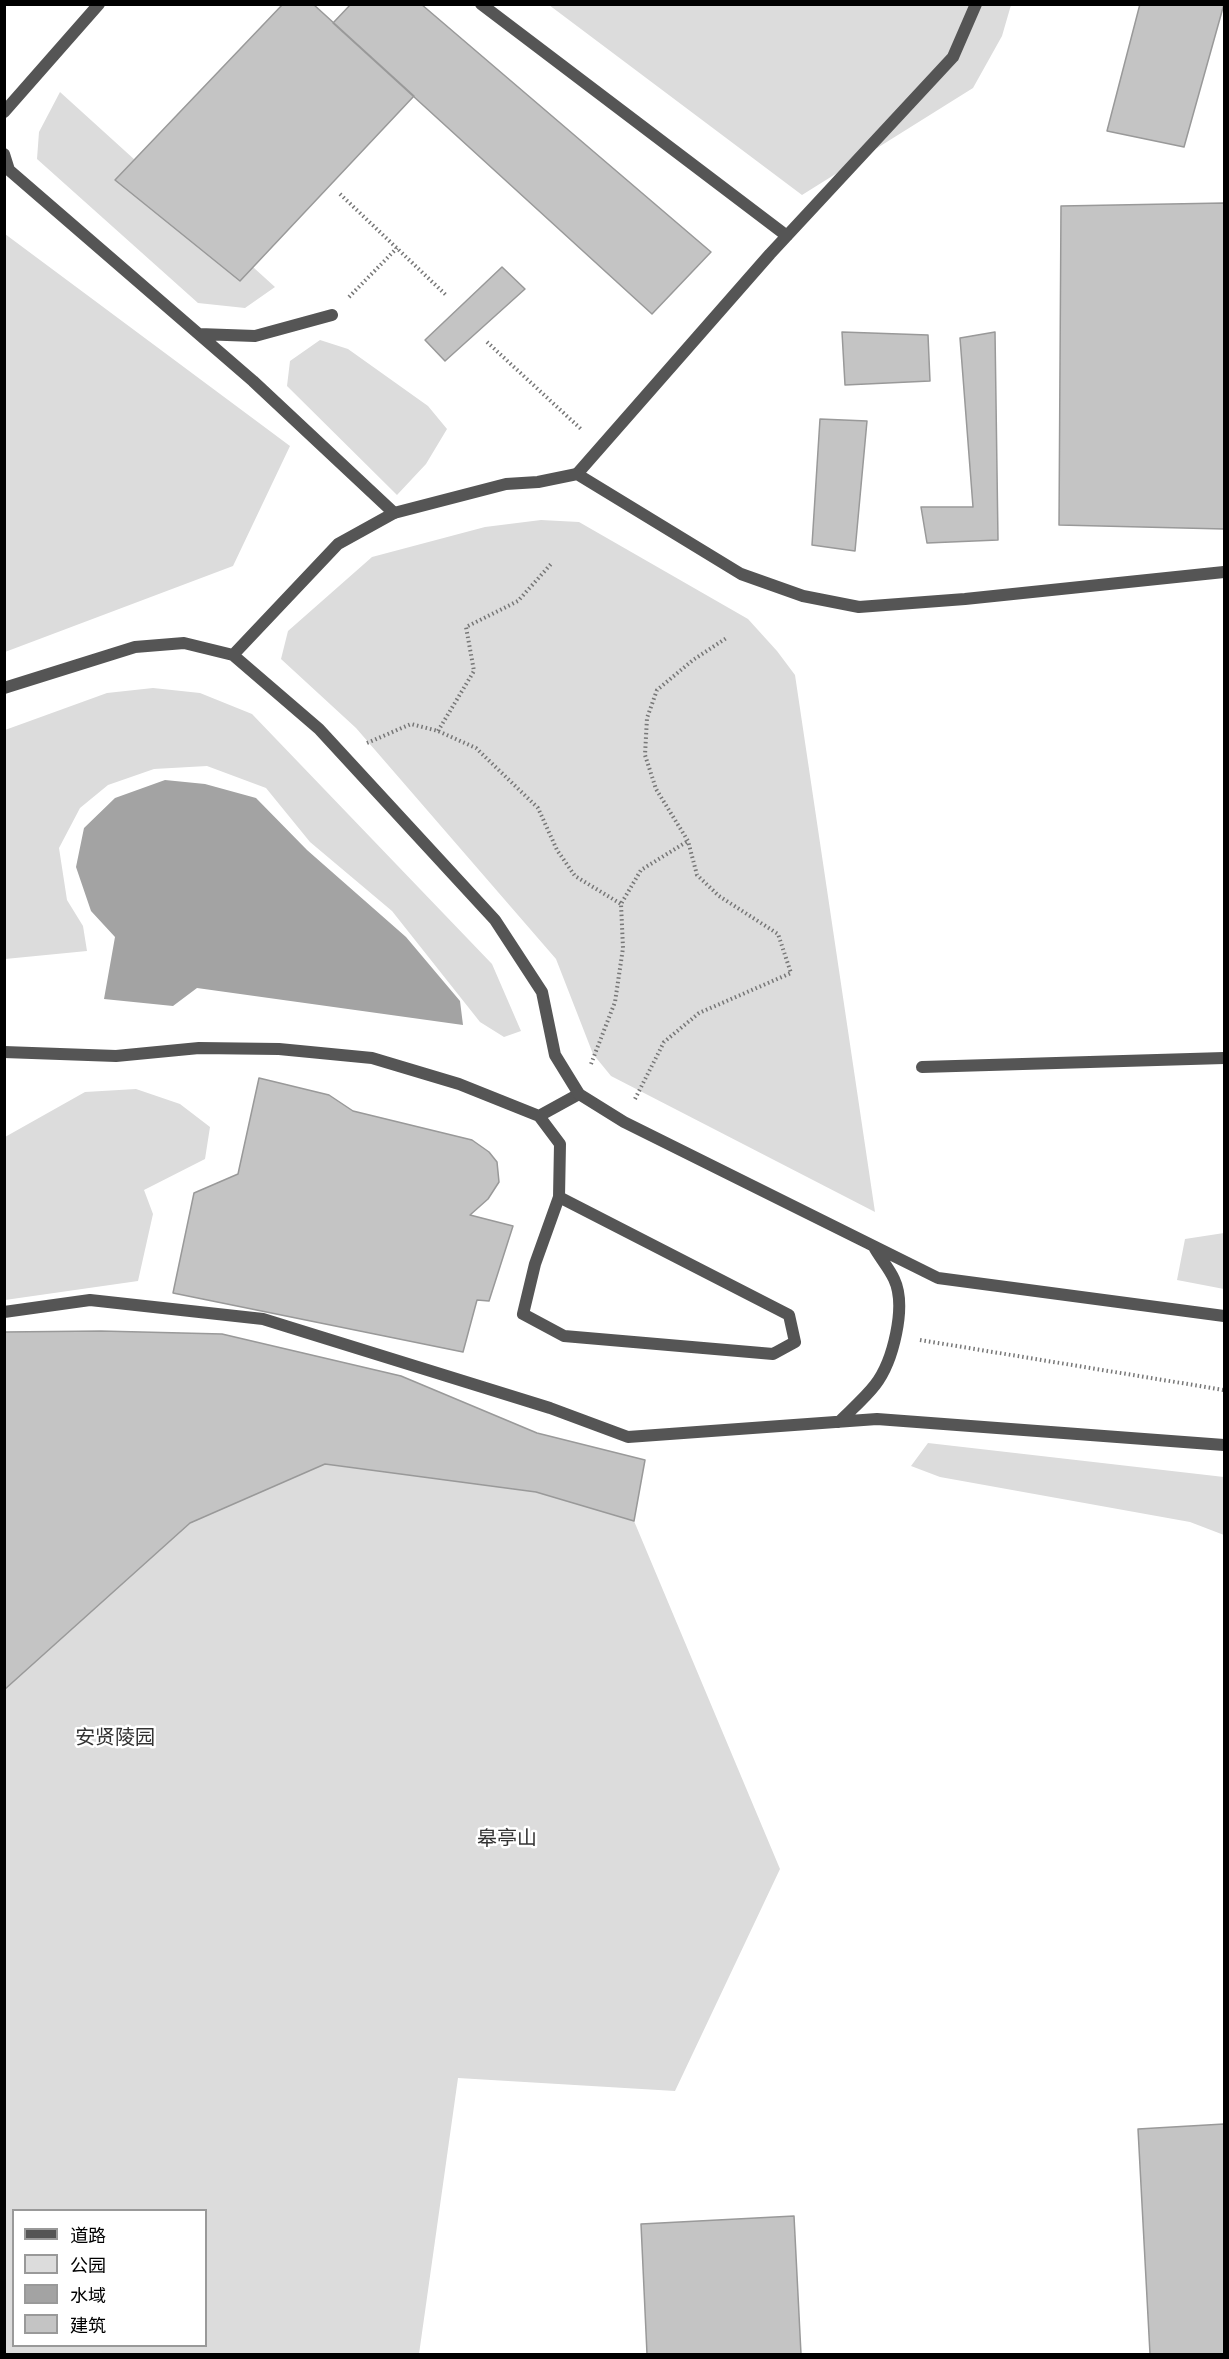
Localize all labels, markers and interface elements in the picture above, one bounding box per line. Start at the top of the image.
park label: 安贤陵园 [75,1727,155,1751]
park label: 皋亭山 [477,1828,537,1852]
legend [12,2209,207,2347]
text: 道路 [70,2225,106,2246]
text: 公园 [70,2255,106,2276]
text: 水域 [70,2285,106,2306]
text: 建筑 [70,2315,106,2336]

